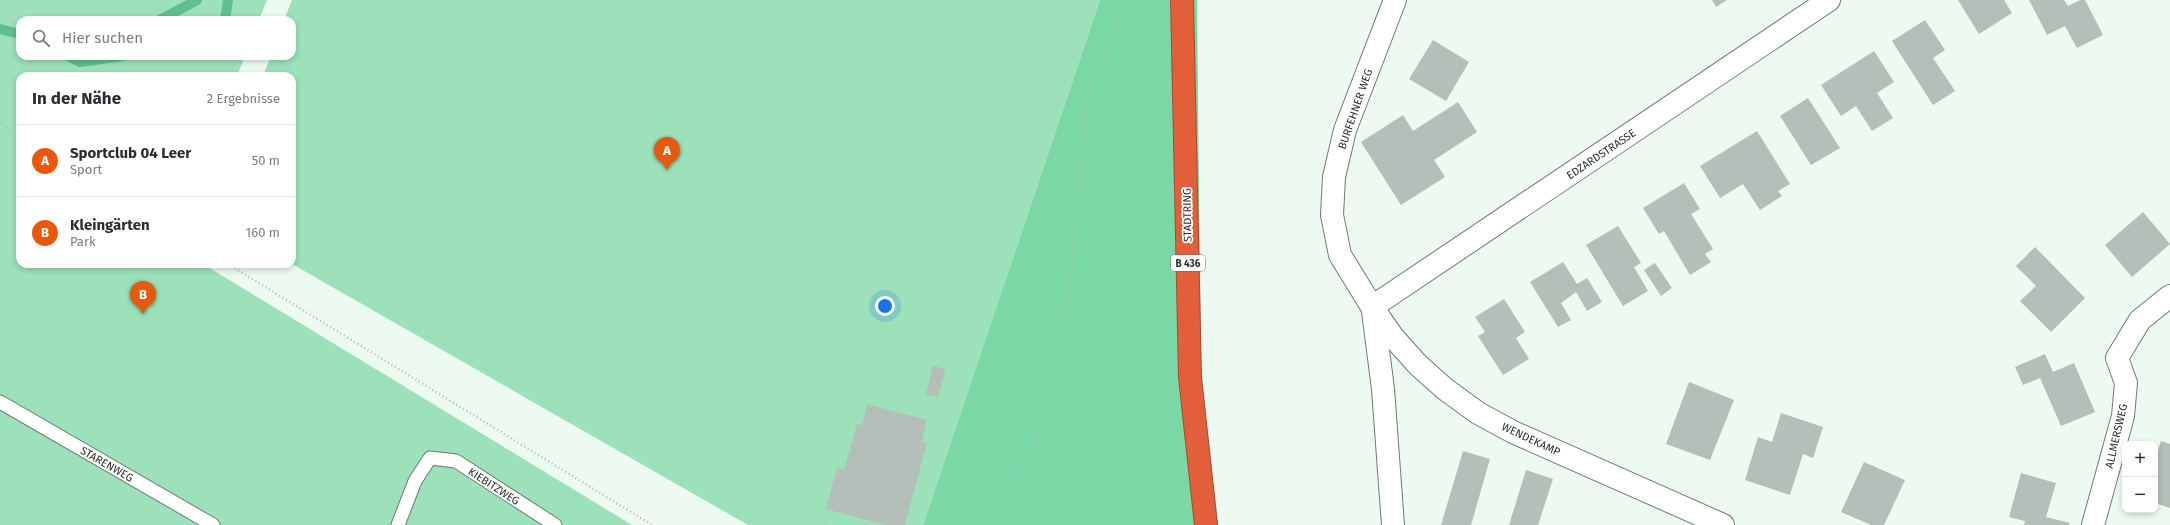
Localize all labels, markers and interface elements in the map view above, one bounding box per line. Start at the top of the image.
search box [16,16,296,60]
icon: search [30,27,52,49]
text: Hier suchen [62,29,143,47]
street label: BURFEHNER WEG [1336,67,1375,151]
text: In der Nähe [32,88,121,109]
text: 2 Ergebnisse [207,91,280,106]
street label: EDZARDSTRASSE [1564,126,1638,182]
pin: A [654,137,680,170]
text: Sportclub 04 Leer [70,144,191,162]
text: A [41,153,49,168]
text: 50 m [252,153,280,168]
text: Sport [70,162,102,177]
street label: STADTRING [1181,188,1194,242]
text: Kleingärten [70,216,150,234]
text: B [41,225,49,240]
text: 160 m [246,225,280,240]
text: Park [70,234,96,249]
road number: B 436 [1171,255,1205,271]
pin: B [130,281,156,314]
your location [875,296,895,316]
street label: ALLMERSWEG [2103,403,2130,470]
street label: WENDEKAMP [1499,420,1563,459]
map controls [2122,441,2158,513]
button: + [2122,441,2158,477]
street label: STARENWEG [78,444,136,485]
street label: KIEBITZWEG [466,465,522,508]
button: − [2122,477,2158,513]

